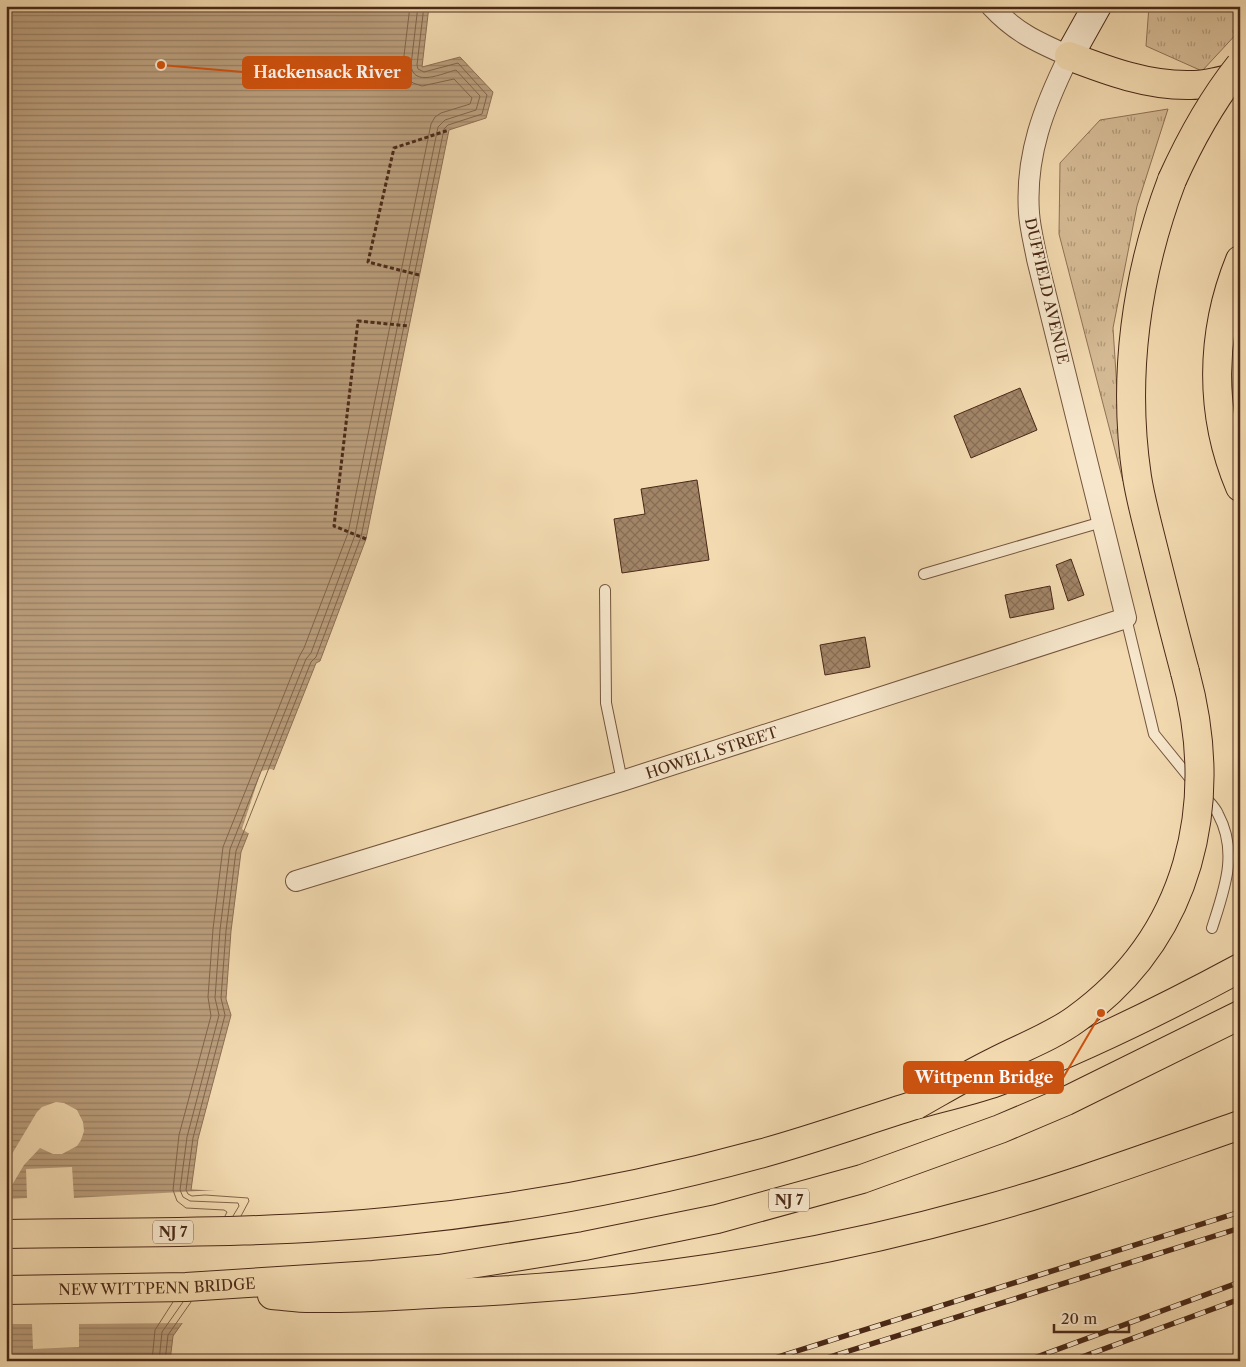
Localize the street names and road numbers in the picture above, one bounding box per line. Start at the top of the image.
street label: DUFFIELD AVENUE [1021,216,1073,366]
street label: HOWELL STREET [643,722,781,782]
road number: NJ 7 [769,1188,809,1212]
road number: NJ 7 [153,1220,193,1244]
street label: NEW WITTPENN BRIDGE [58,1273,256,1299]

